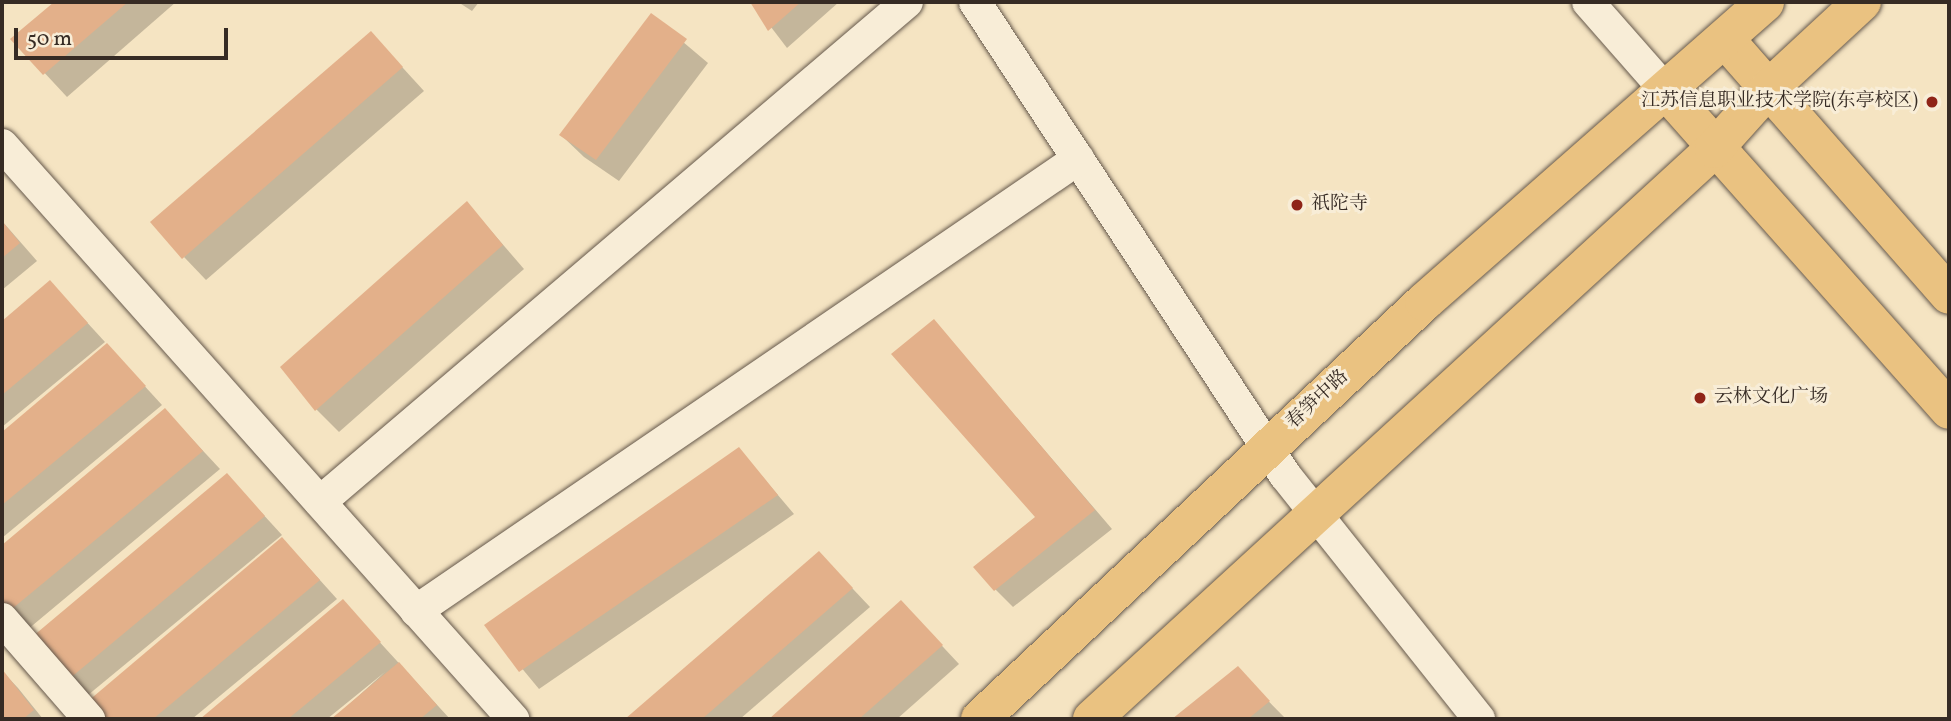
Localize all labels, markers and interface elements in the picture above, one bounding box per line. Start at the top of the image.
scale bar [18,14,231,58]
text: 50 m [27,25,72,54]
place label: 江苏信息职业技术学院(东亭校区) [1641,91,1918,113]
marker: 江苏信息职业技术学院(东亭校区) [1924,94,1940,110]
place label: 祇陀寺 [1311,194,1368,216]
marker: 祇陀寺 [1289,197,1305,213]
street label: 春笋中路 [1282,366,1354,434]
place label: 云林文化广场 [1714,387,1828,409]
marker: 云林文化广场 [1692,390,1708,406]

